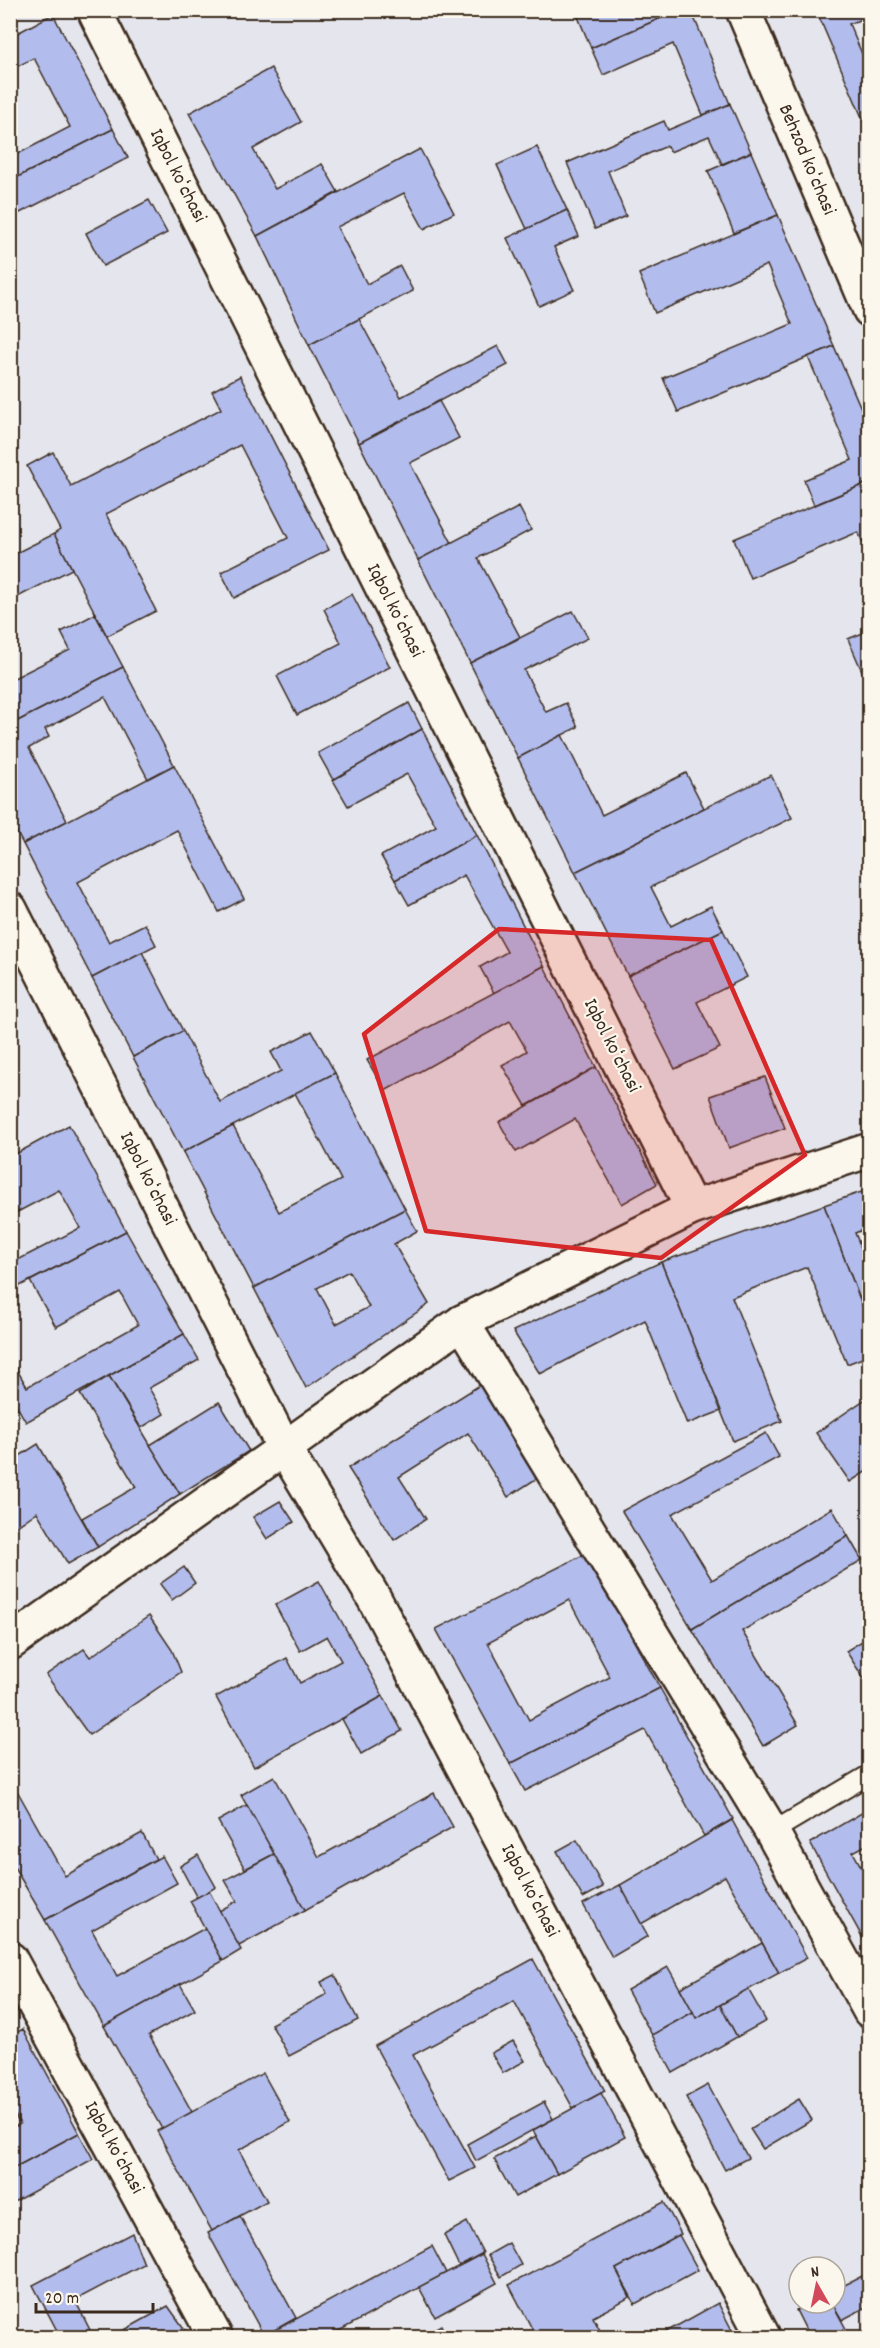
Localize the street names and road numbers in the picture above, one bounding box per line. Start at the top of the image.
street label: Behzod koʻchasi [770,100,842,220]
street label: Iqbol koʻchasi [141,124,213,228]
street label: Iqbol koʻchasi [358,559,430,663]
street label: Iqbol koʻchasi [575,994,647,1098]
street label: Iqbol koʻchasi [111,1127,183,1231]
street label: Iqbol koʻchasi [493,1839,566,1943]
street label: Iqbol koʻchasi [76,2097,150,2200]

